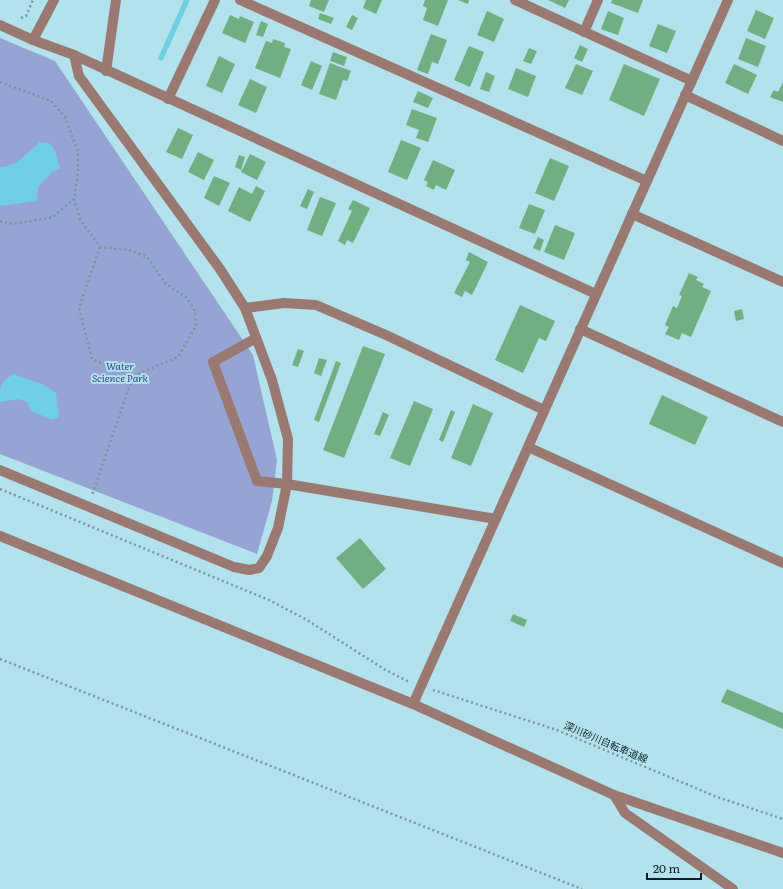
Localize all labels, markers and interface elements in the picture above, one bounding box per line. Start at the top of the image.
park label: Water Science Park [92,358,149,385]
street label: 深川砂川自転車道線 [562,717,651,766]
scale bar [647,855,701,881]
text: 20 m [653,859,680,877]

